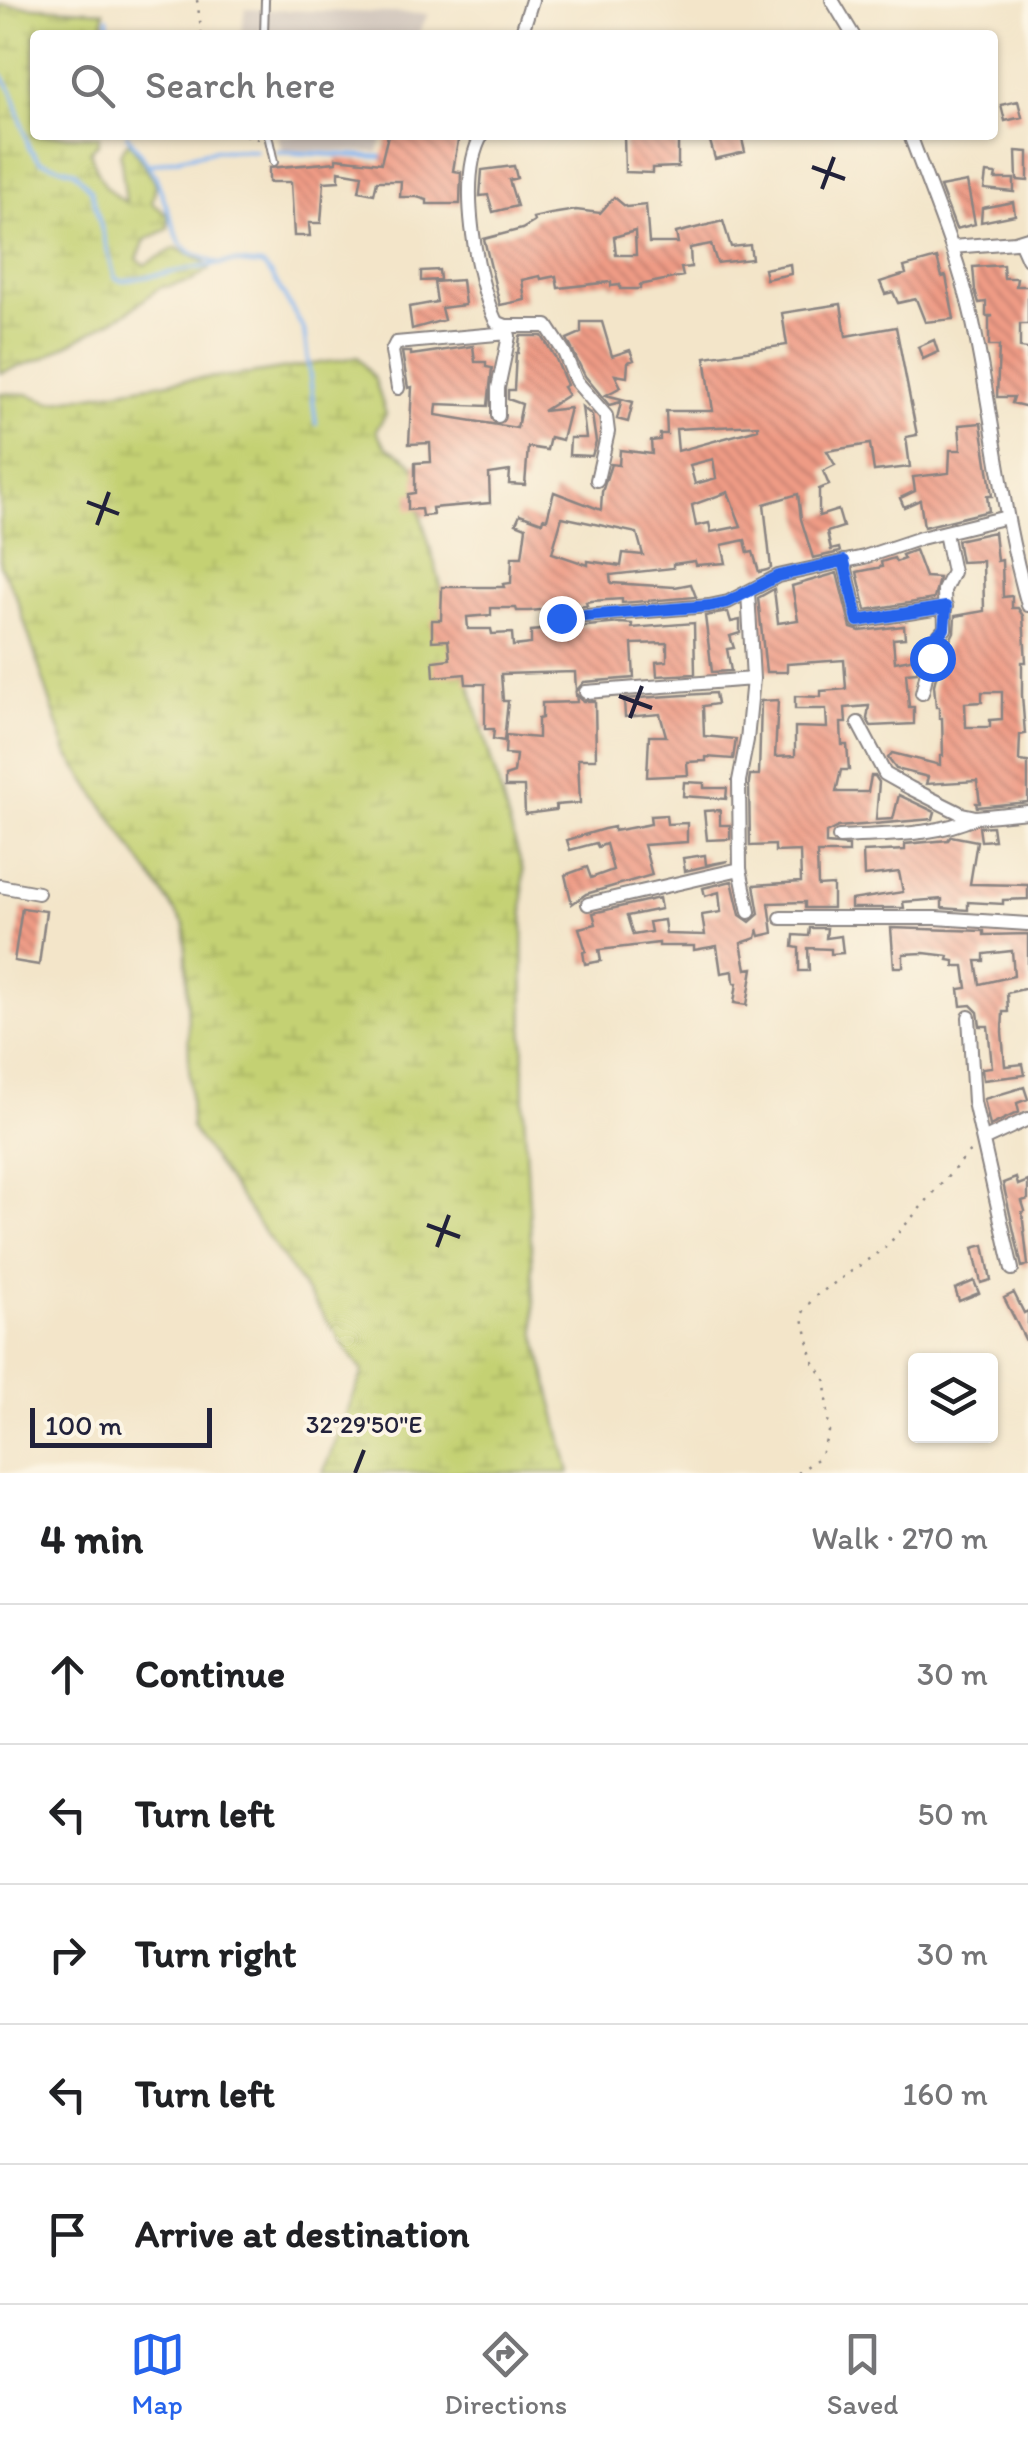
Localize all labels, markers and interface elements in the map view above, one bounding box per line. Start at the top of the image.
search box [30,30,998,140]
icon: search [65,58,120,113]
text: Search here [145,62,336,108]
route end [539,596,585,642]
route start [910,636,956,682]
map controls [908,1353,998,1443]
button: layers [908,1353,998,1443]
scale bar [30,1403,212,1448]
text: 100 m [45,1408,122,1442]
text: 32°29'50"E [306,1409,422,1439]
text: 4 min [40,1513,143,1564]
text: Walk · 270 m [811,1519,988,1557]
icon: ahead [40,1647,95,1702]
text: Continue [135,1651,285,1697]
text: 30 m [917,1655,988,1693]
icon: left [40,1787,95,1842]
text: Turn left [135,1791,275,1837]
text: 50 m [917,1795,988,1833]
icon: right [40,1927,95,1982]
text: Turn right [135,1931,297,1977]
text: 30 m [917,1935,988,1973]
icon: left [40,2067,95,2122]
text: Turn left [135,2071,275,2117]
text: 160 m [902,2075,988,2113]
icon: arrive [40,2207,95,2262]
text: Arrive at destination [135,2211,470,2257]
tab: Map [130,2327,185,2421]
tab: Directions [444,2327,567,2421]
tab: Saved [827,2327,898,2421]

